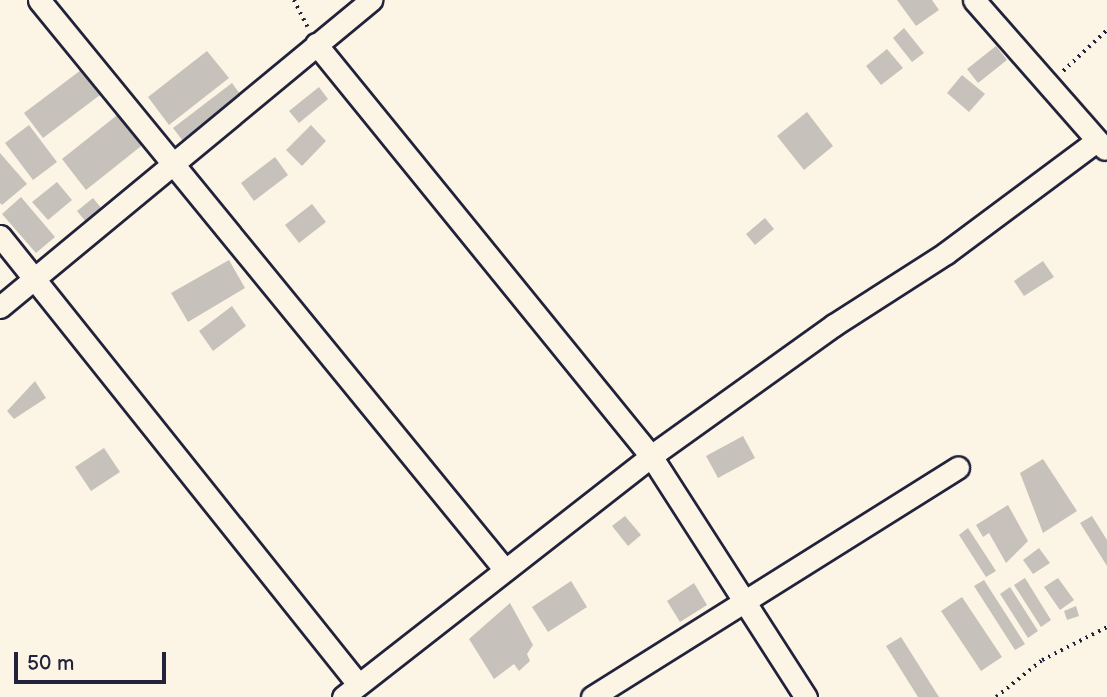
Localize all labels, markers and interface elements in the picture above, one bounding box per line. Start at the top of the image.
scale bar [18,638,170,682]
text: 50 m [27,651,74,676]

